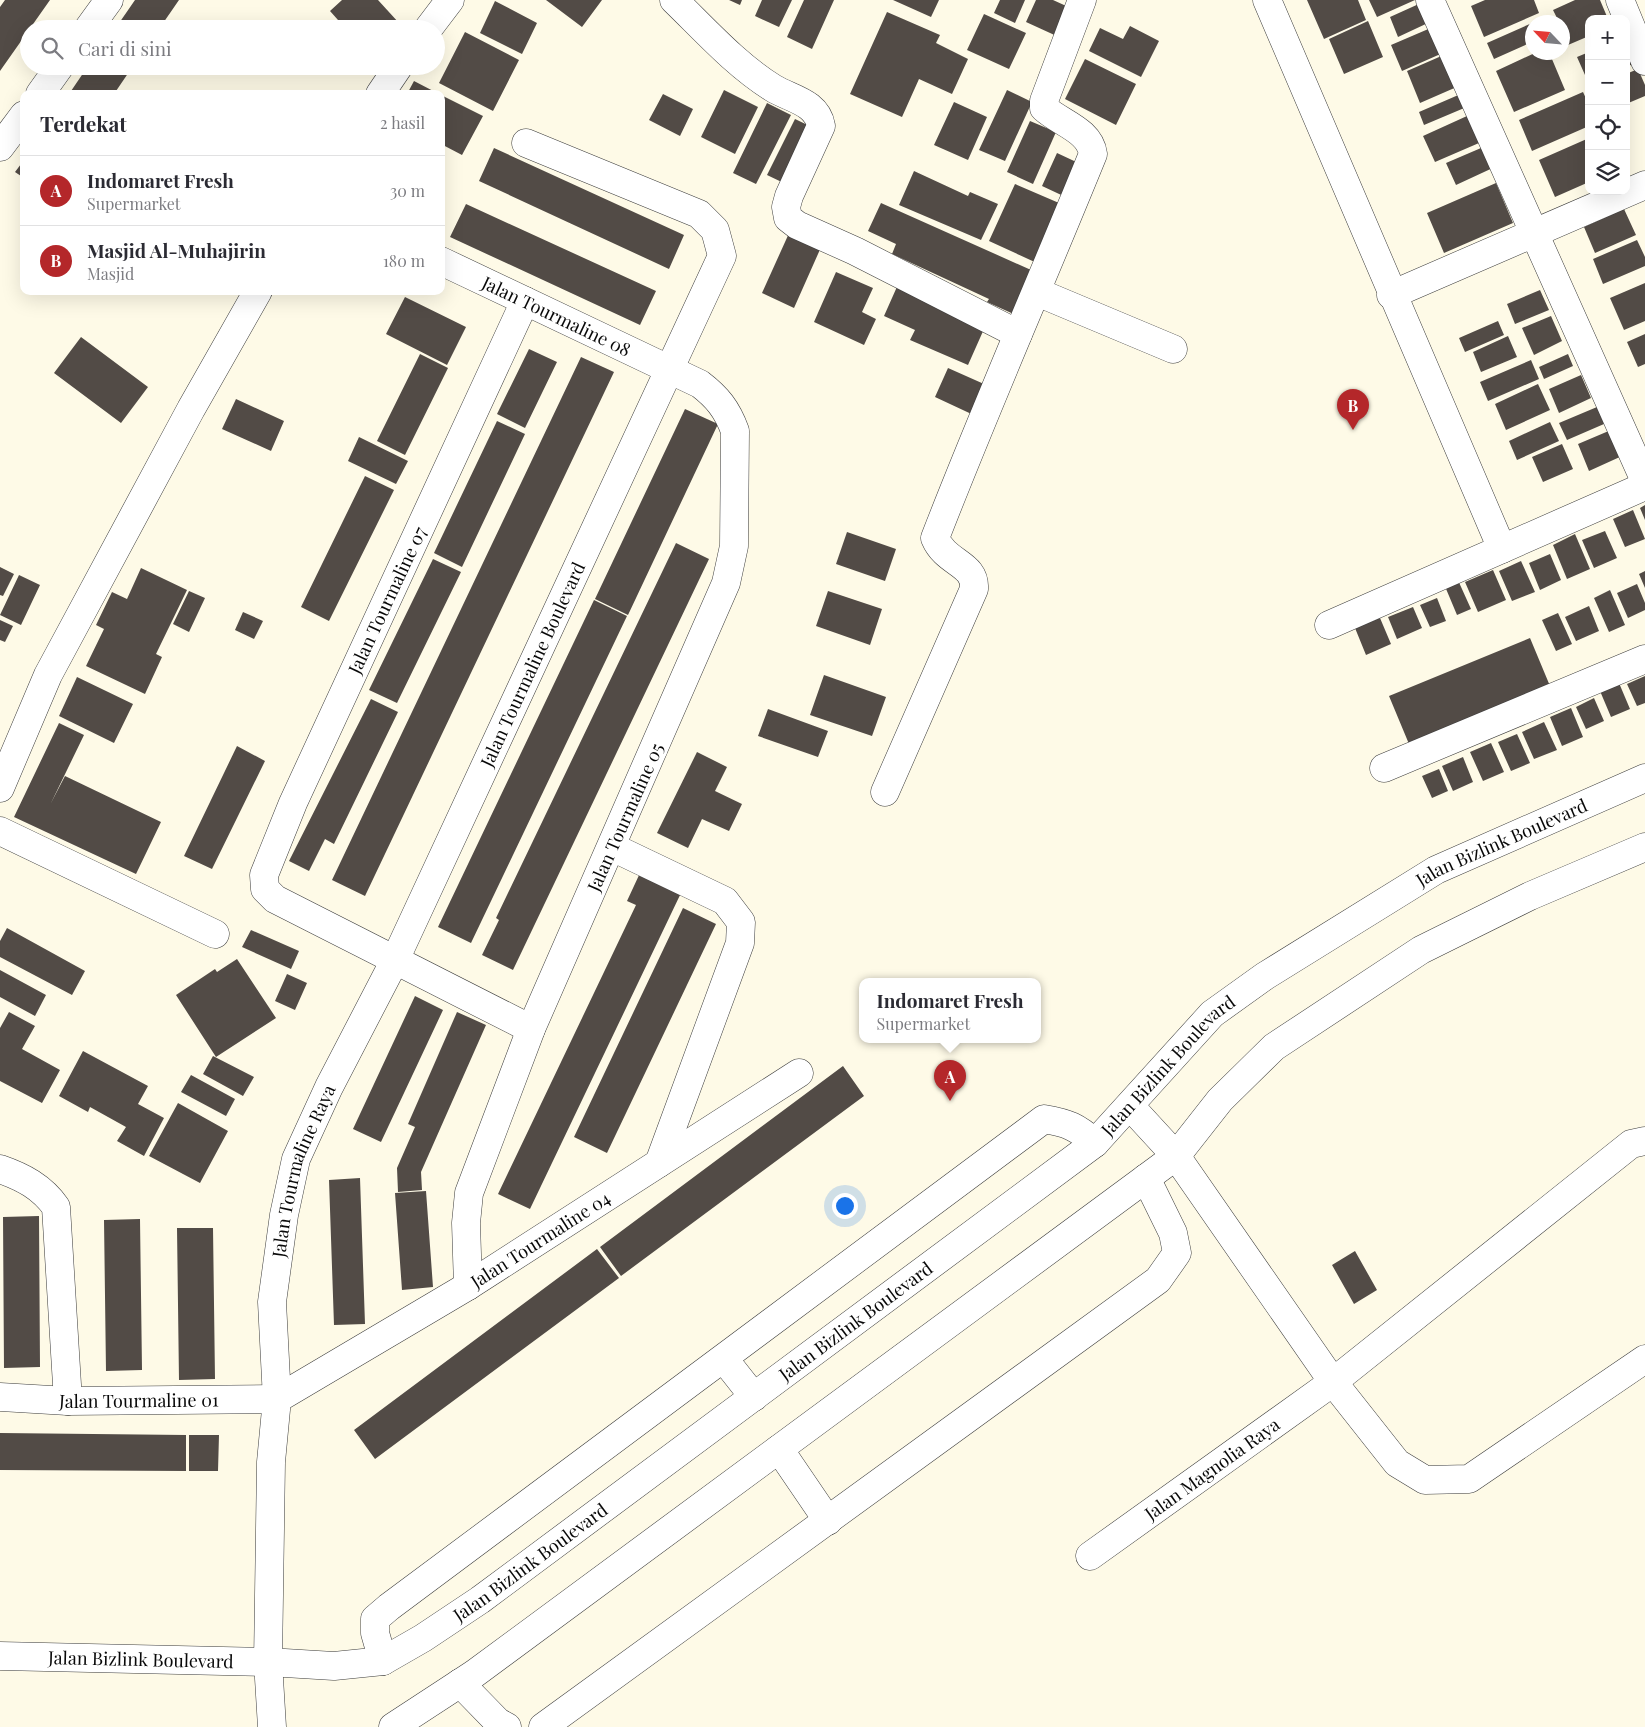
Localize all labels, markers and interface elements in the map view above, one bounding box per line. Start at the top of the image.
north arrow [1525,15,1570,60]
map controls [1585,15,1630,195]
button: + [1585,15,1630,60]
search box [20,20,445,75]
icon: search [38,34,66,62]
text: Cari di sini [78,35,172,61]
button: − [1585,60,1630,105]
button: locate [1585,105,1630,150]
text: Terdekat [40,109,127,137]
text: 2 hasil [380,112,425,133]
button: layers [1585,150,1630,195]
text: Indomaret Fresh [87,167,234,193]
text: A [51,180,61,201]
text: 30 m [390,180,425,201]
text: Supermarket [87,193,181,214]
text: Masjid Al-Muhajirin [87,237,266,263]
text: B [51,250,61,271]
text: 180 m [383,250,425,271]
text: Masjid [87,263,134,284]
street label: Jalan Tourmaline 08 [477,270,635,362]
pin: B [1337,389,1369,430]
street label: Jalan Tourmaline 07 [342,522,432,678]
street label: Jalan Tourmaline Boulevard [474,558,590,772]
street label: Jalan Tourmaline 05 [581,739,669,896]
street label: Jalan Bizlink Boulevard [1410,793,1591,892]
popup [859,978,1041,1043]
text: Indomaret Fresh [877,987,1023,1013]
street label: Jalan Bizlink Boulevard [1095,989,1240,1141]
text: Supermarket [877,1013,970,1034]
pin: A [934,1060,966,1101]
street label: Jalan Tourmaline Raya [266,1081,340,1260]
street label: Jalan Tourmaline 04 [465,1186,615,1294]
your location [832,1193,858,1219]
street label: Jalan Bizlink Boulevard [773,1256,938,1386]
street label: Jalan Tourmaline 01 [58,1388,219,1413]
street label: Jalan Magnolia Raya [1139,1412,1284,1526]
street label: Jalan Bizlink Boulevard [448,1497,613,1627]
street label: Jalan Bizlink Boulevard [47,1645,235,1673]

